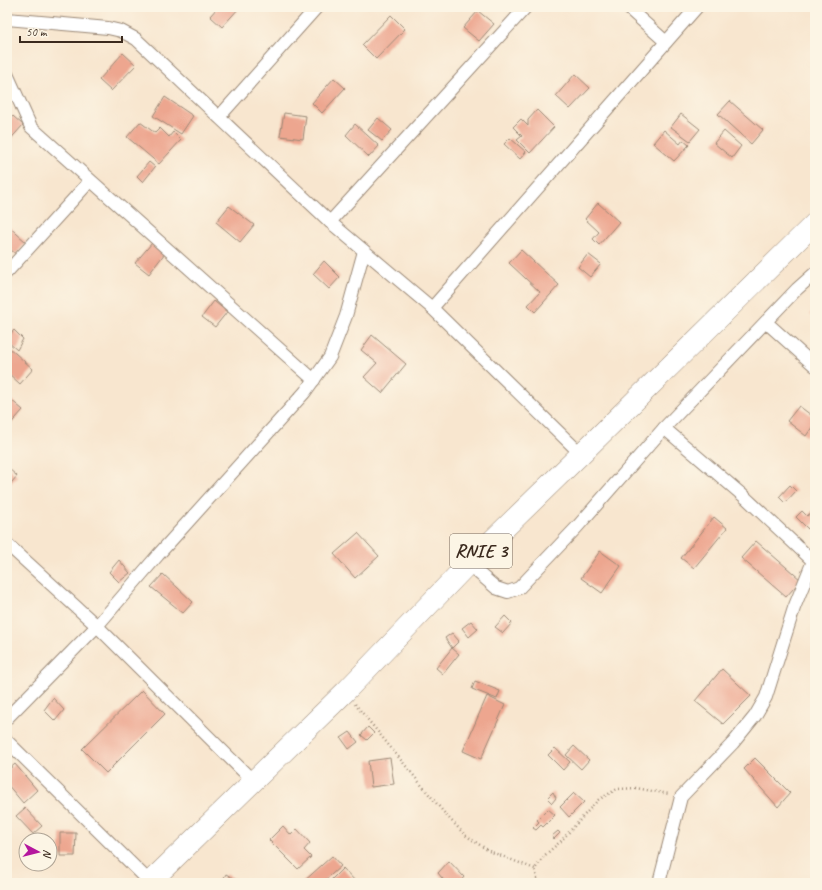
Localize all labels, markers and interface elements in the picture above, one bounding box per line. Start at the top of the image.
scale bar [20,18,122,44]
text: 50 m [26,24,48,40]
road number: RNIE 3 [450,534,512,568]
north arrow [18,832,58,872]
text: N [40,849,55,860]

